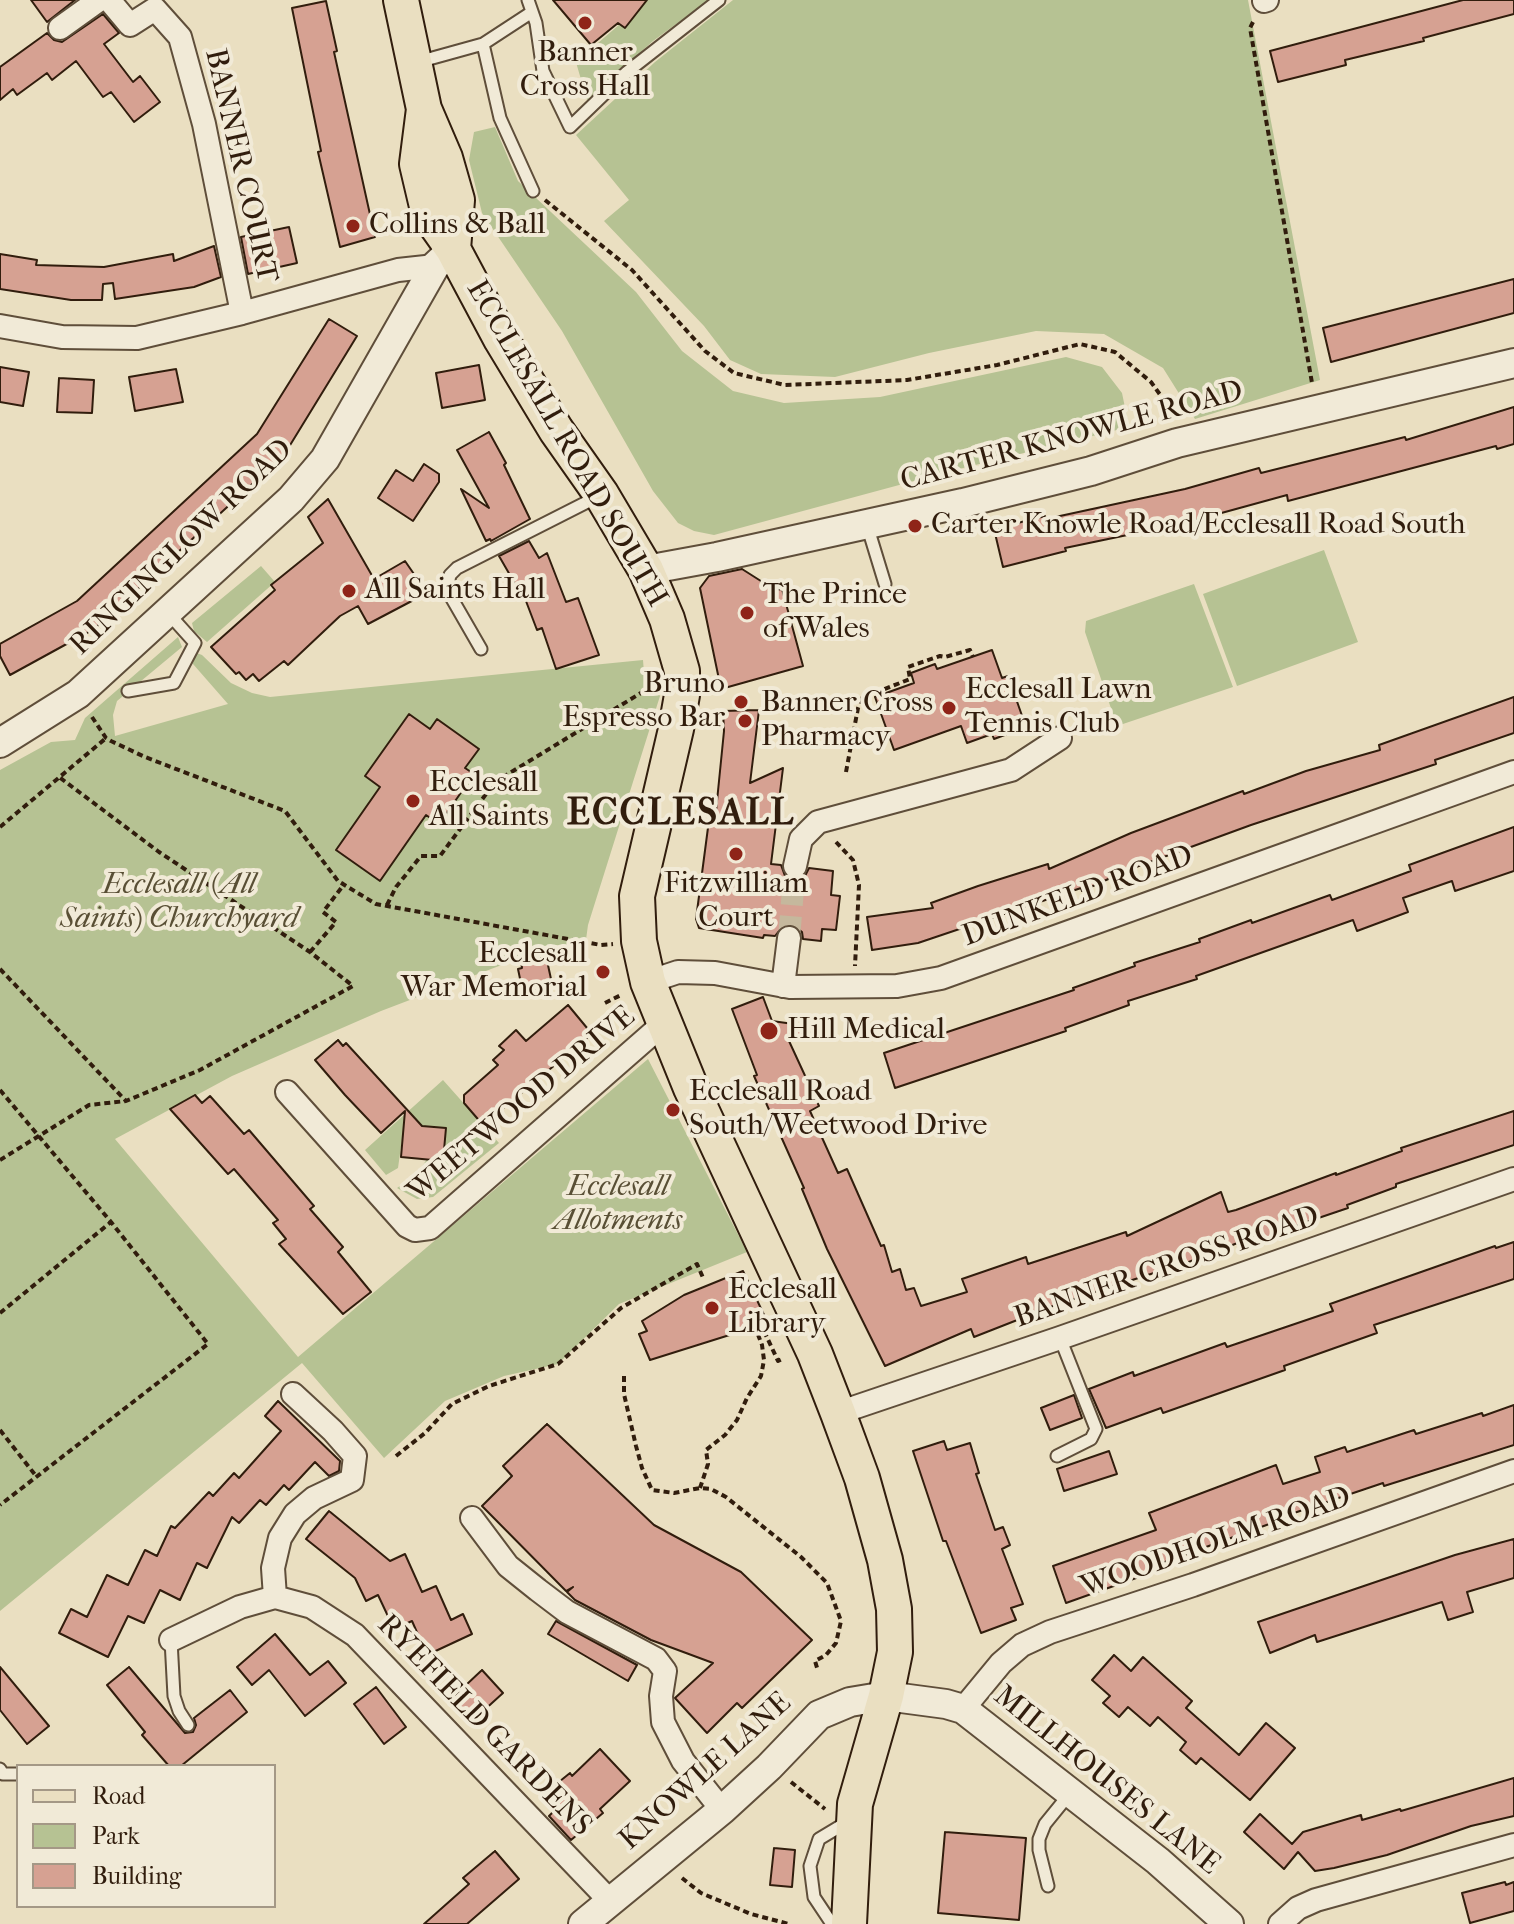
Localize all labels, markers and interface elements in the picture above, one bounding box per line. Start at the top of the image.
marker: Banner Cross Hall [576,14,594,32]
place label: Banner Cross Hall [520,36,650,106]
street label: BANNER COURT [196,46,284,286]
place label: Collins & Ball [369,208,546,244]
marker: Collins & Ball [344,217,362,235]
street label: ECCLESALL ROAD SOUTH [458,274,674,614]
street label: CARTER KNOWLE ROAD [897,374,1247,500]
street label: RINGINGLOW ROAD [63,432,301,664]
place label: Carter Knowle Road/Ecclesall Road South [931,508,1466,544]
marker: Carter Knowle Road/Ecclesall Road South [906,517,924,535]
place label: All Saints Hall [365,573,545,609]
place label: The Prince of Wales [763,578,907,648]
marker: All Saints Hall [340,582,358,600]
marker: The Prince of Wales [738,604,756,622]
place label: Bruno Espresso Bar [562,667,725,738]
place label: Ecclesall Lawn Tennis Club [965,673,1152,744]
place label: Banner Cross Pharmacy [761,686,933,756]
marker: Bruno Espresso Bar [732,693,750,711]
marker: Ecclesall Lawn Tennis Club [940,699,958,717]
marker: Banner Cross Pharmacy [736,712,754,730]
place label: Ecclesall All Saints [429,766,549,836]
marker: Ecclesall All Saints [404,792,422,810]
district label: ECCLESALL [567,792,795,838]
street label: DUNKELD ROAD [958,839,1198,955]
marker: Fitzwilliam Court [727,845,745,863]
place label: Fitzwilliam Court [664,867,808,938]
park label: Ecclesall (All Saints) Churchyard [60,868,298,938]
place label: Ecclesall War Memorial [401,937,587,1008]
marker: Ecclesall War Memorial [594,963,612,981]
street label: WEETWOOD DRIVE [401,999,643,1211]
place label: Hill Medical [787,1013,945,1049]
marker: Hill Medical [758,1020,780,1042]
place label: Ecclesall Road South/Weetwood Drive [689,1075,987,1146]
marker: Ecclesall Road South/Weetwood Drive [664,1101,682,1119]
park label: Ecclesall Allotments [554,1170,682,1240]
street label: BANNER CROSS ROAD [1010,1199,1324,1337]
place label: Ecclesall Library [728,1273,837,1344]
marker: Ecclesall Library [703,1299,721,1317]
street label: WOODHOLM ROAD [1076,1480,1356,1606]
street label: RYEFIELD GARDENS [369,1608,599,1844]
street label: MILLHOUSES LANE [986,1679,1226,1883]
street label: KNOWLE LANE [613,1686,799,1858]
legend [16,1764,276,1908]
text: Road [92,1782,145,1810]
text: Park [92,1822,140,1850]
text: Building [92,1862,182,1890]

